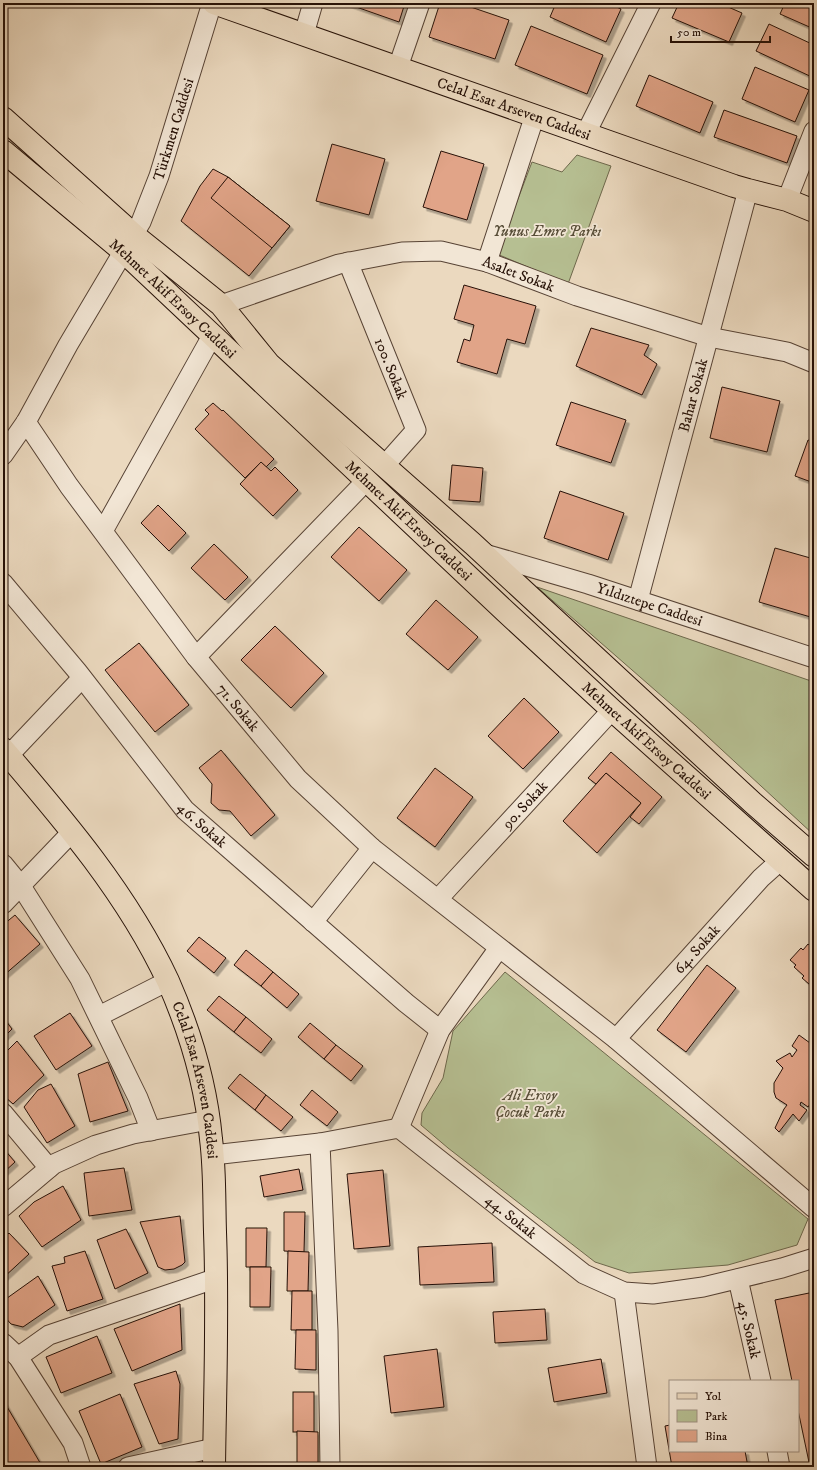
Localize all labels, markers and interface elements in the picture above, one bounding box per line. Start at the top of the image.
scale bar [671,18,770,44]
text: 50 m [677,25,701,40]
street label: Celal Esat Arseven Caddesi [435,73,593,144]
street label: Türkmen Caddesi [149,76,198,183]
park label: Yunus Emre Parkı [493,222,601,241]
street label: Mehmet Akif Ersoy Caddesi [105,234,241,363]
street label: Asalet Sokak [480,252,558,296]
street label: 100. Sokak [370,335,412,403]
street label: Bahar Sokak [674,356,712,434]
street label: Mehmet Akif Ersoy Caddesi [341,456,476,585]
street label: Yıldıztepe Caddesi [594,578,705,630]
street label: Mehmet Akif Ersoy Caddesi [578,678,715,804]
street label: 71. Sokak [213,680,264,736]
street label: 90. Sokak [497,776,552,834]
street label: 46. Sokak [173,799,231,852]
street label: 64. Sokak [670,920,724,978]
street label: Celal Esat Arseven Caddesi [168,998,222,1159]
park label: Ali Ersoy Çocuk Parkı [495,1086,565,1122]
street label: 44. Sokak [481,1190,541,1243]
street label: 45. Sokak [734,1299,765,1361]
legend [669,1380,799,1452]
text: Yol [705,1389,722,1404]
text: Park [705,1409,727,1424]
text: Bina [705,1429,728,1444]

